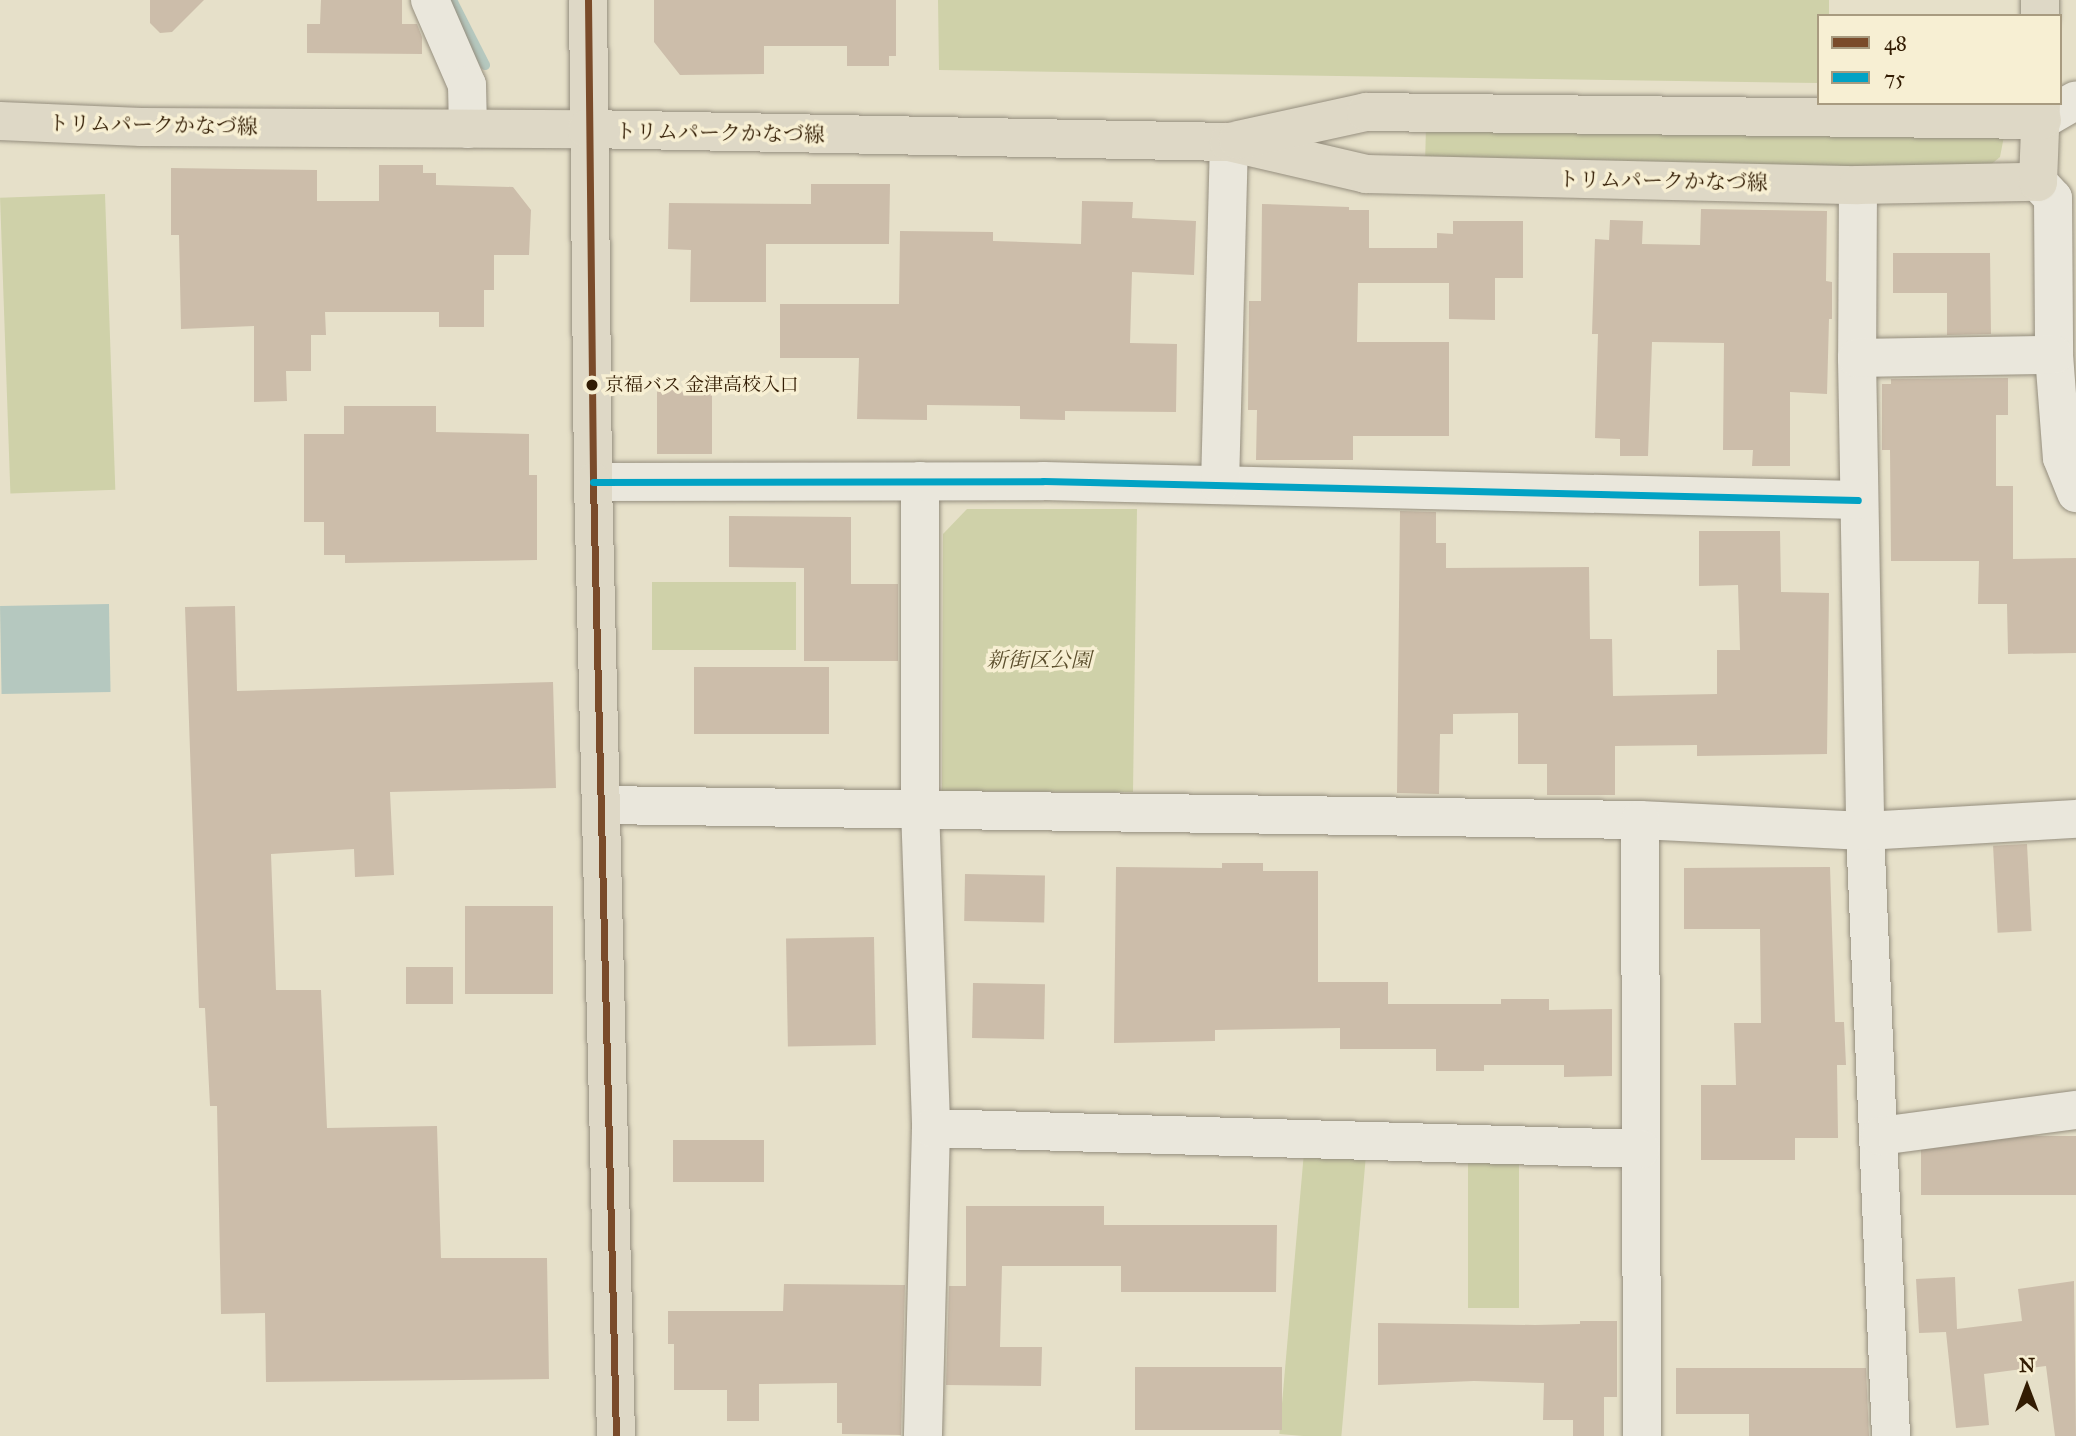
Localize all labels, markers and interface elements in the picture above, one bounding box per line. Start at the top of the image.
legend [1817,14,2062,105]
text: 48 [1884,30,1907,56]
text: 75 [1884,65,1905,91]
street label: トリムパークかなづ線 [48,111,258,139]
street label: トリムパークかなづ線 [615,119,825,147]
street label: トリムパークかなづ線 [1558,167,1768,195]
place label: 京福バス 金津高校入口 [605,374,799,396]
marker: 京福バス 金津高校入口 [585,378,599,392]
park label: 新街区公園 [987,647,1091,673]
north arrow [1992,1352,2062,1422]
text: N [2019,1354,2035,1377]

